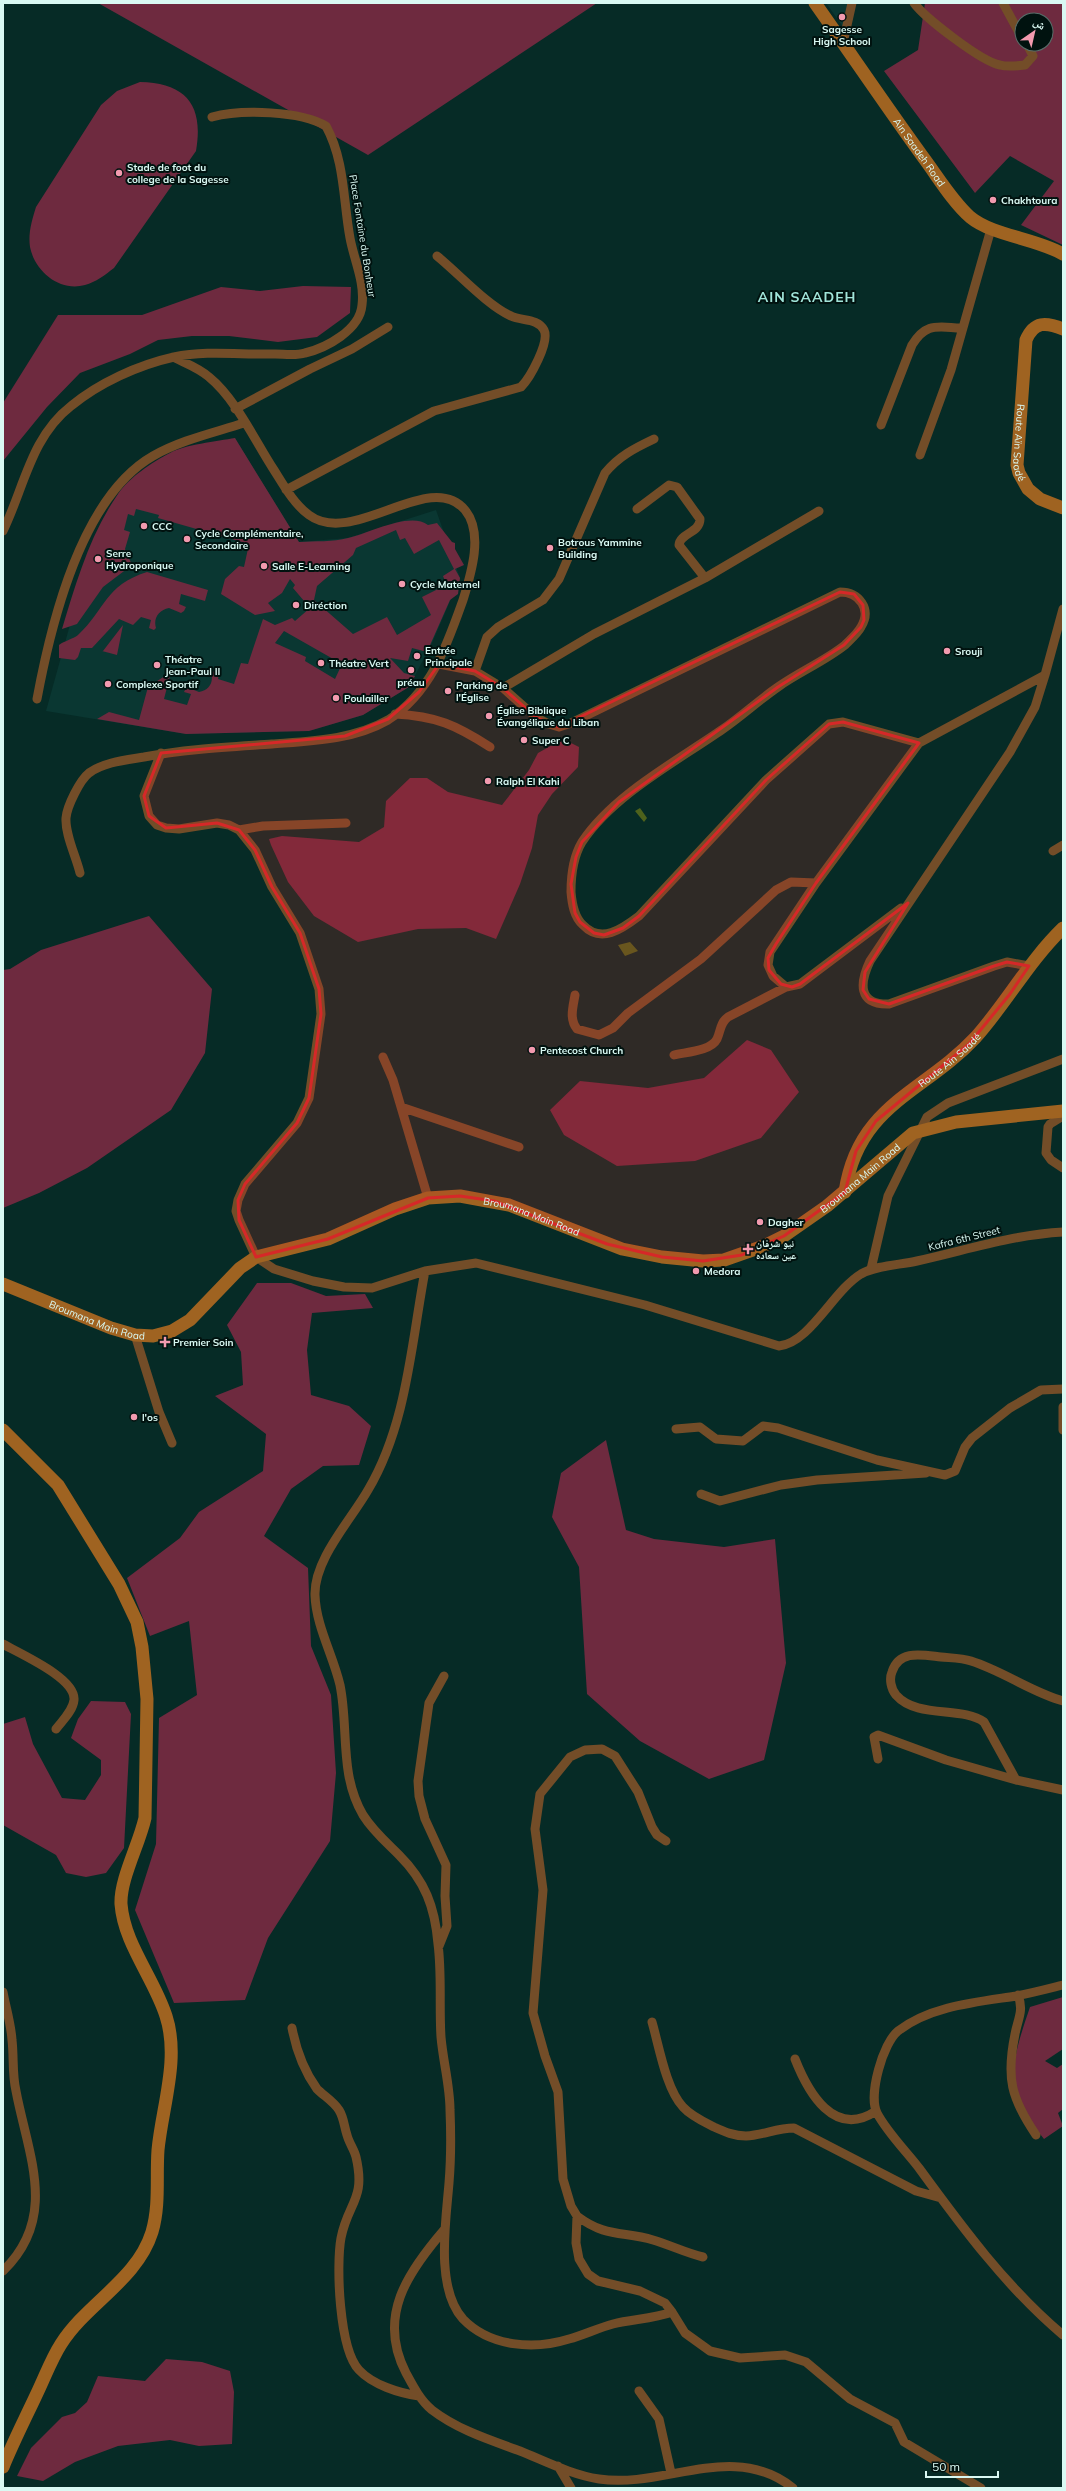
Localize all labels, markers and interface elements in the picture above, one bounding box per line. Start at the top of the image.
marker: Sagesse High School [837,12,847,22]
north arrow [1014,12,1054,52]
text: ش [1030,15,1049,34]
place label: Sagesse High School [813,23,871,48]
street label: Ain Saadeh Road [890,116,948,189]
place label: Stade de foot du college de la Sagesse [127,161,229,186]
marker: Stade de foot du college de la Sagesse [114,168,124,178]
street label: Place Fontaine du Bonheur [346,174,379,299]
place label: Chakhtoura [1001,194,1057,207]
marker: Chakhtoura [988,195,998,205]
district label: AIN SAADEH [758,288,856,306]
street label: Route Aïn Saadé [1010,404,1028,484]
place label: CCC [152,520,172,533]
marker: CCC [139,521,149,531]
place label: Cycle Complémentaire, Secondaire [195,527,303,552]
marker: Cycle Complémentaire, Secondaire [182,534,192,544]
place label: Botrous Yammine Building [558,536,642,561]
marker: Botrous Yammine Building [545,543,555,553]
place label: Serre Hydroponique [106,547,174,572]
marker: Serre Hydroponique [93,554,103,564]
place label: Salle E-Learning [272,560,350,573]
marker: Salle E-Learning [259,561,269,571]
place label: Cycle Maternel [410,578,480,591]
marker: Cycle Maternel [397,579,407,589]
place label: Diréction [304,599,347,612]
marker: Diréction [291,600,301,610]
place label: Entrée Principale [425,644,473,669]
place label: Srouji [955,645,982,658]
marker: Srouji [942,646,952,656]
marker: Entrée Principale [412,651,422,661]
place label: Théatre Jean-Paul II [165,653,220,678]
place label: Théatre Vert [329,657,389,670]
marker: Théatre Vert [316,658,326,668]
marker: Théatre Jean-Paul II [152,660,162,670]
marker: préau [406,665,416,675]
place label: préau [397,676,425,689]
place label: Complexe Sportif [116,678,198,691]
marker: Complexe Sportif [103,679,113,689]
place label: Parking de l'Église [456,679,508,704]
marker: Parking de l'Église [443,686,453,696]
place label: Poulailler [344,692,388,705]
marker: Poulailler [331,693,341,703]
place label: Église Biblique Évangélique du Liban [497,704,599,729]
marker: Église Biblique Évangélique du Liban [484,711,494,721]
place label: Super C [532,734,570,747]
marker: Super C [519,735,529,745]
place label: Ralph El Kahi [496,775,560,788]
marker: Ralph El Kahi [483,776,493,786]
street label: Route Aïn Saadé [916,1030,984,1090]
place label: Pentecost Church [540,1044,623,1057]
marker: Pentecost Church [527,1045,537,1055]
street label: Broumana Main Road [818,1141,903,1216]
street label: Broumana Main Road [482,1194,581,1239]
place label: Dagher [768,1216,804,1229]
marker: Dagher [755,1217,765,1227]
street label: Kafra 6th Street [927,1223,1002,1254]
place label: نيو شرفان عين سعاده [756,1237,796,1262]
marker: نيو شرفان عين سعاده [743,1244,753,1254]
place label: Medora [704,1265,740,1278]
marker: Medora [691,1266,701,1276]
street label: Broumana Main Road [47,1297,145,1343]
place label: Premier Soin [173,1336,234,1349]
marker: Premier Soin [160,1337,170,1347]
place label: l'os [142,1411,158,1424]
marker: l'os [129,1412,139,1422]
scale bar [926,2453,998,2479]
text: 50 m [932,2459,960,2474]

